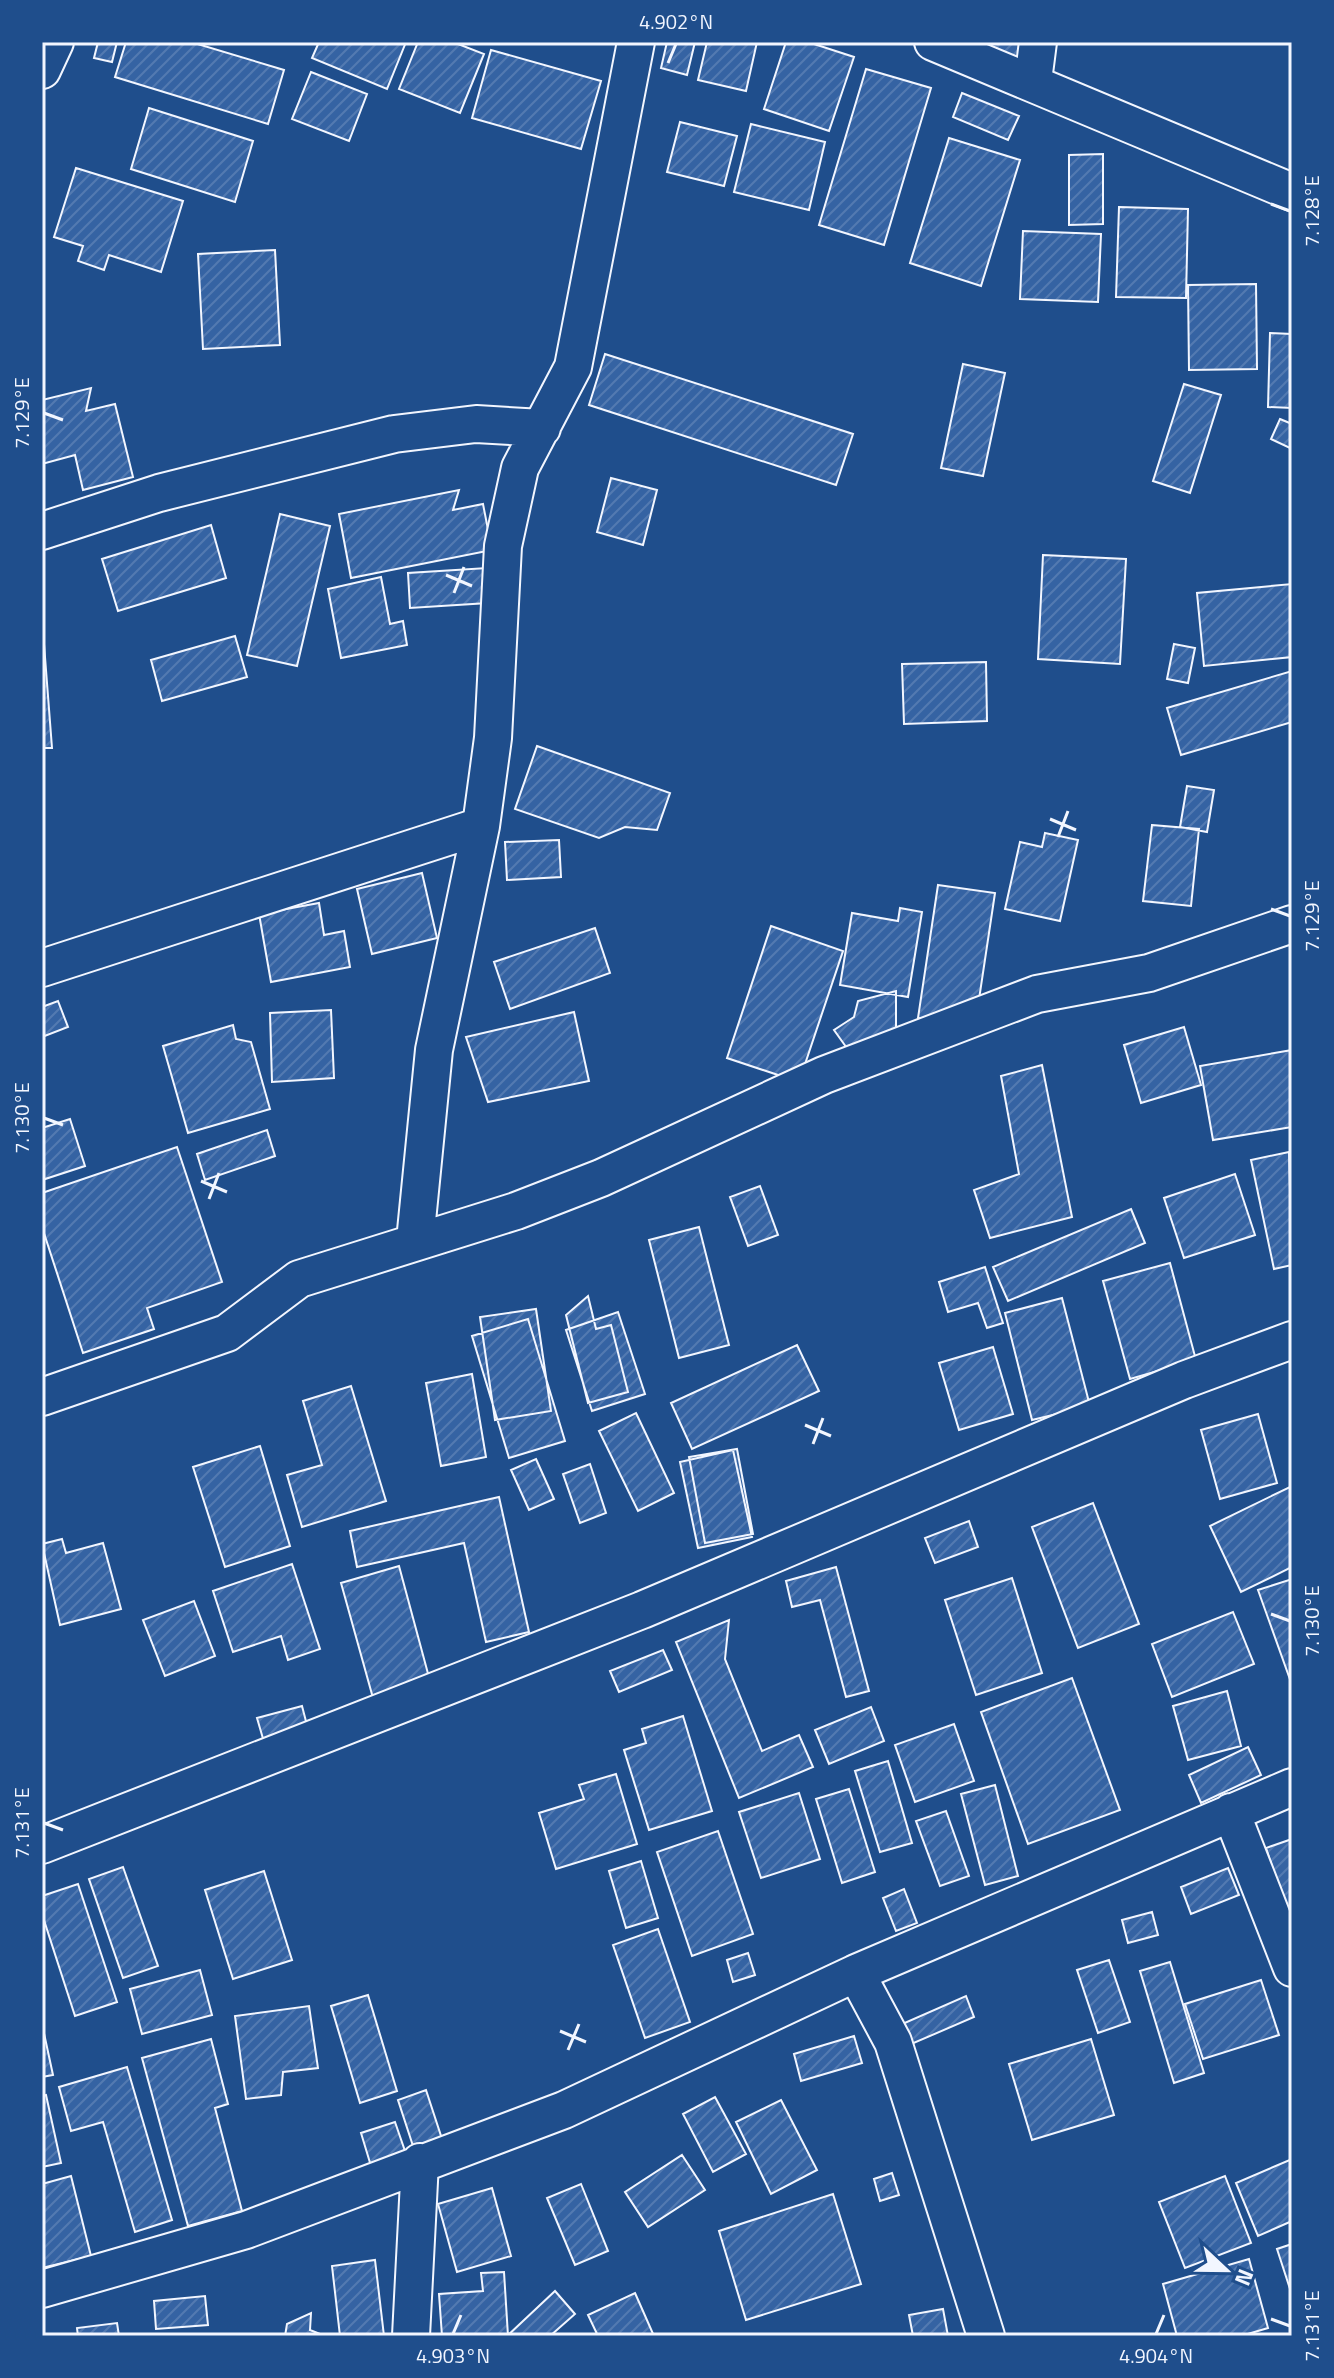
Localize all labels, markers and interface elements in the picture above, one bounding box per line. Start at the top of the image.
text: 4.902°N [639,6,713,37]
text: 7.128°E [1296,175,1327,247]
text: 7.129°E [6,377,37,449]
text: 7.129°E [1296,880,1327,952]
text: 7.130°E [6,1082,37,1154]
text: 7.130°E [1296,1585,1327,1657]
text: 7.131°E [6,1787,37,1859]
north arrow [1186,2230,1266,2310]
text: N [1226,2264,1263,2291]
text: 7.131°E [1296,2290,1327,2362]
text: 4.903°N [416,2340,490,2371]
text: 4.904°N [1119,2340,1193,2371]

